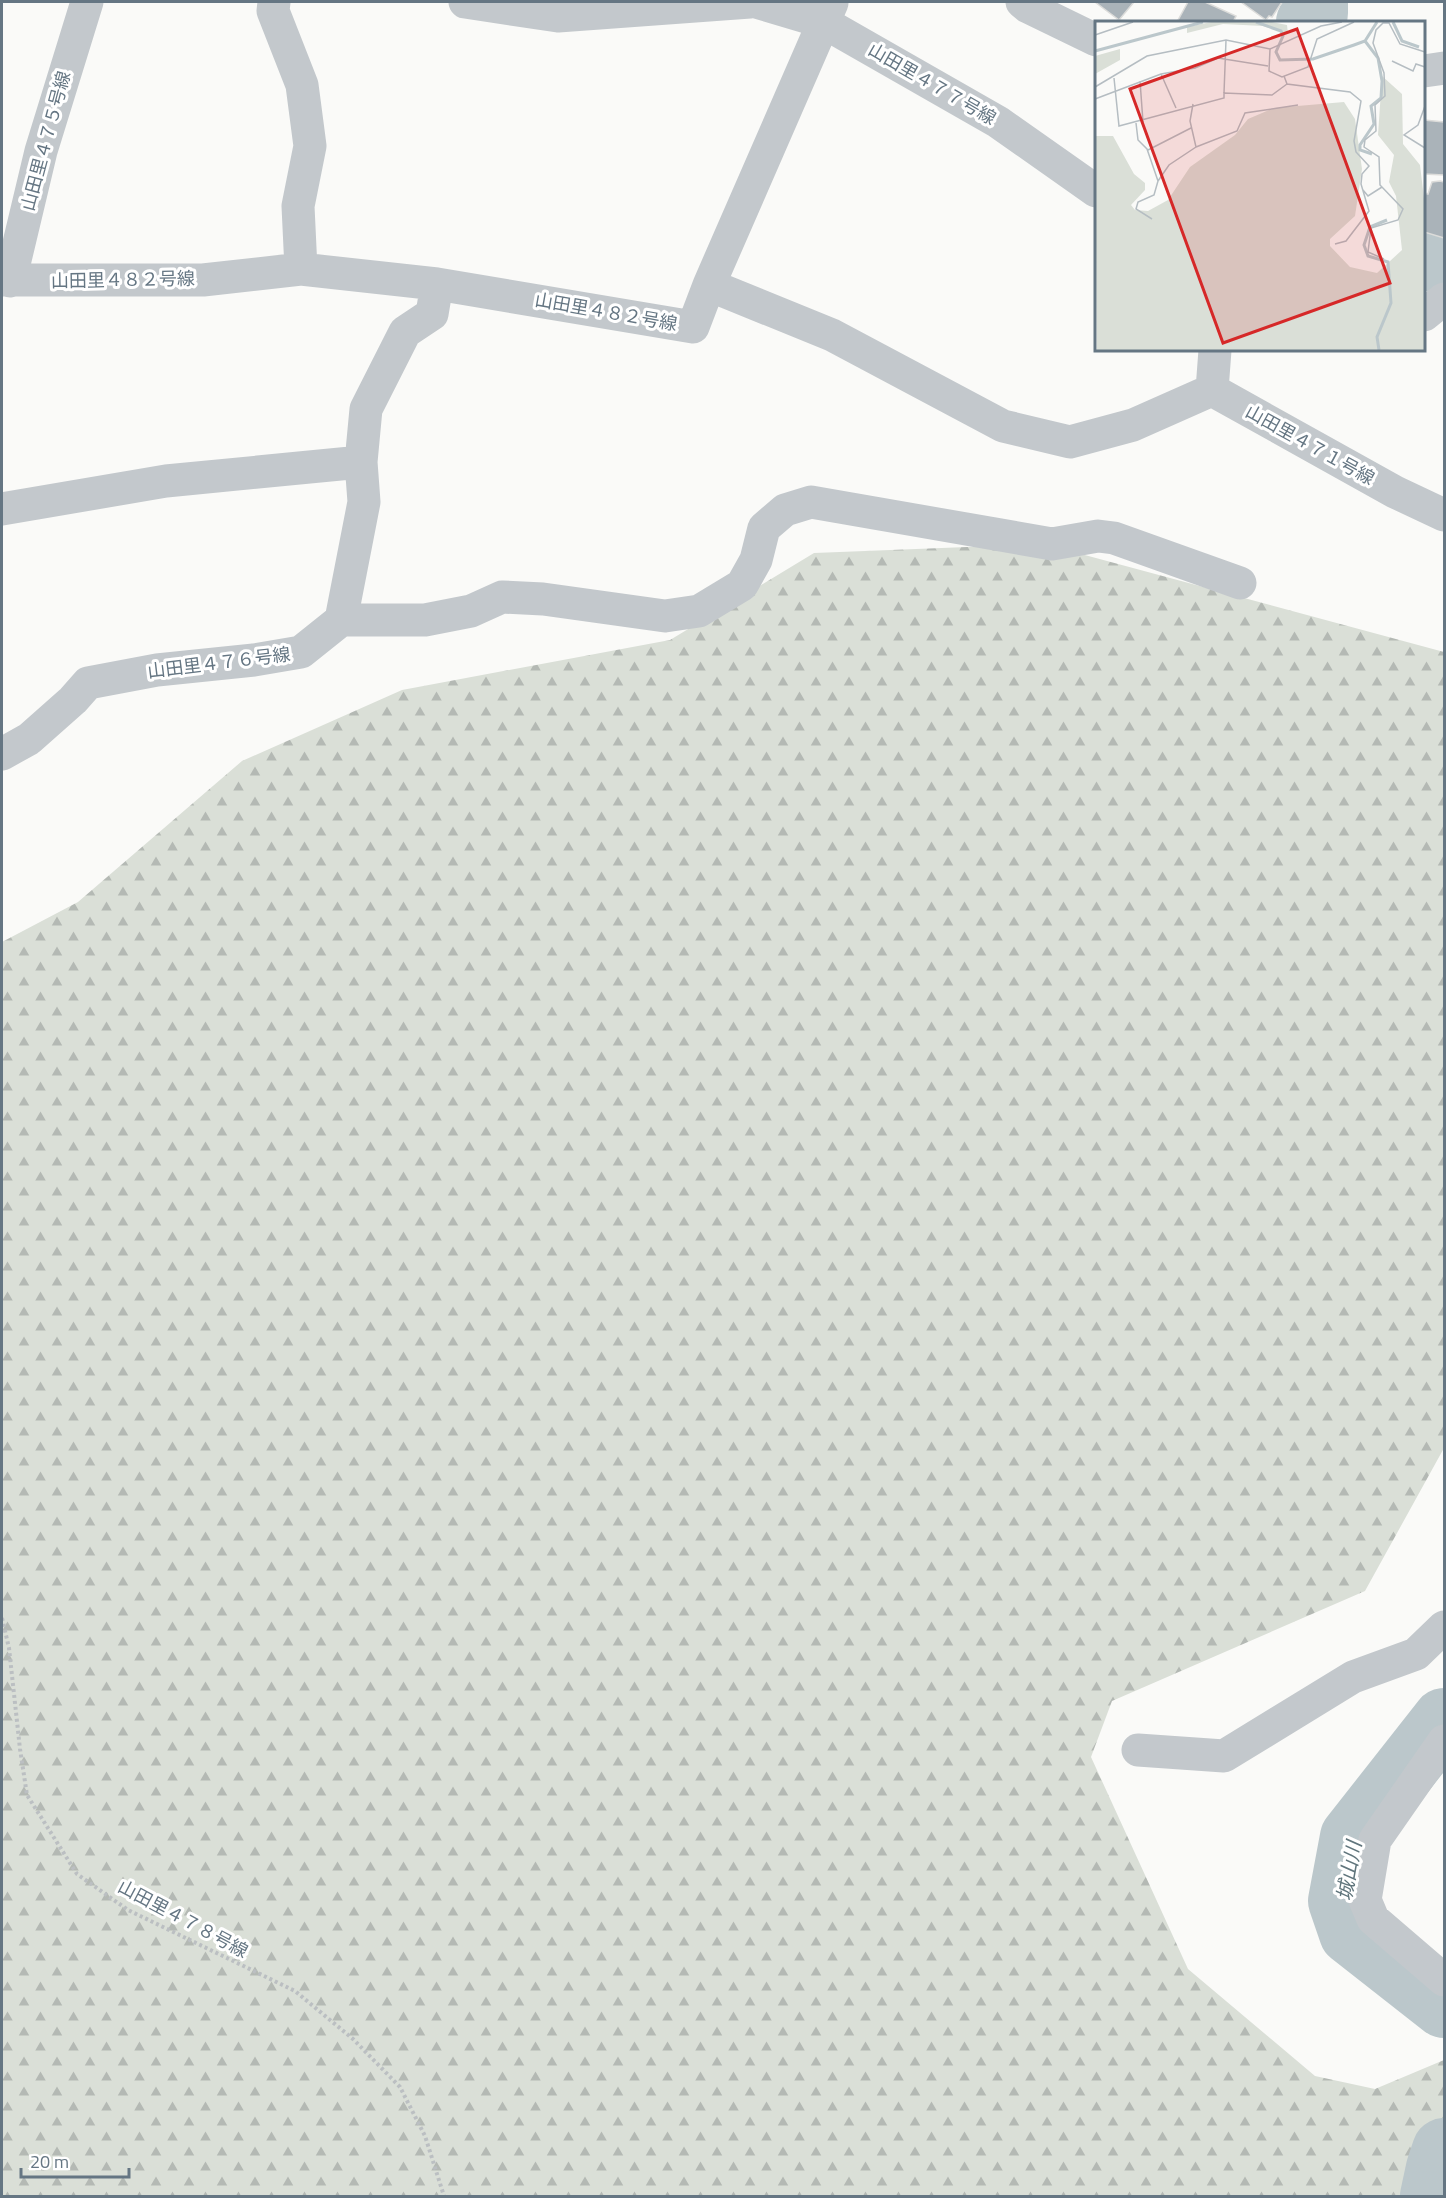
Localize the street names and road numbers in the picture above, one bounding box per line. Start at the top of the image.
street label: 山田里４７７号線 [863,36,1001,131]
street label: 山田里４７５号線 [14,68,77,214]
street label: 山田里４８２号線 [51,265,195,294]
street label: 山田里４８２号線 [533,286,679,337]
street label: 山田里４７１号線 [1241,398,1380,491]
street label: 山田里４７６号線 [146,640,292,685]
street label: 山田里４７８号線 [113,1873,253,1964]

